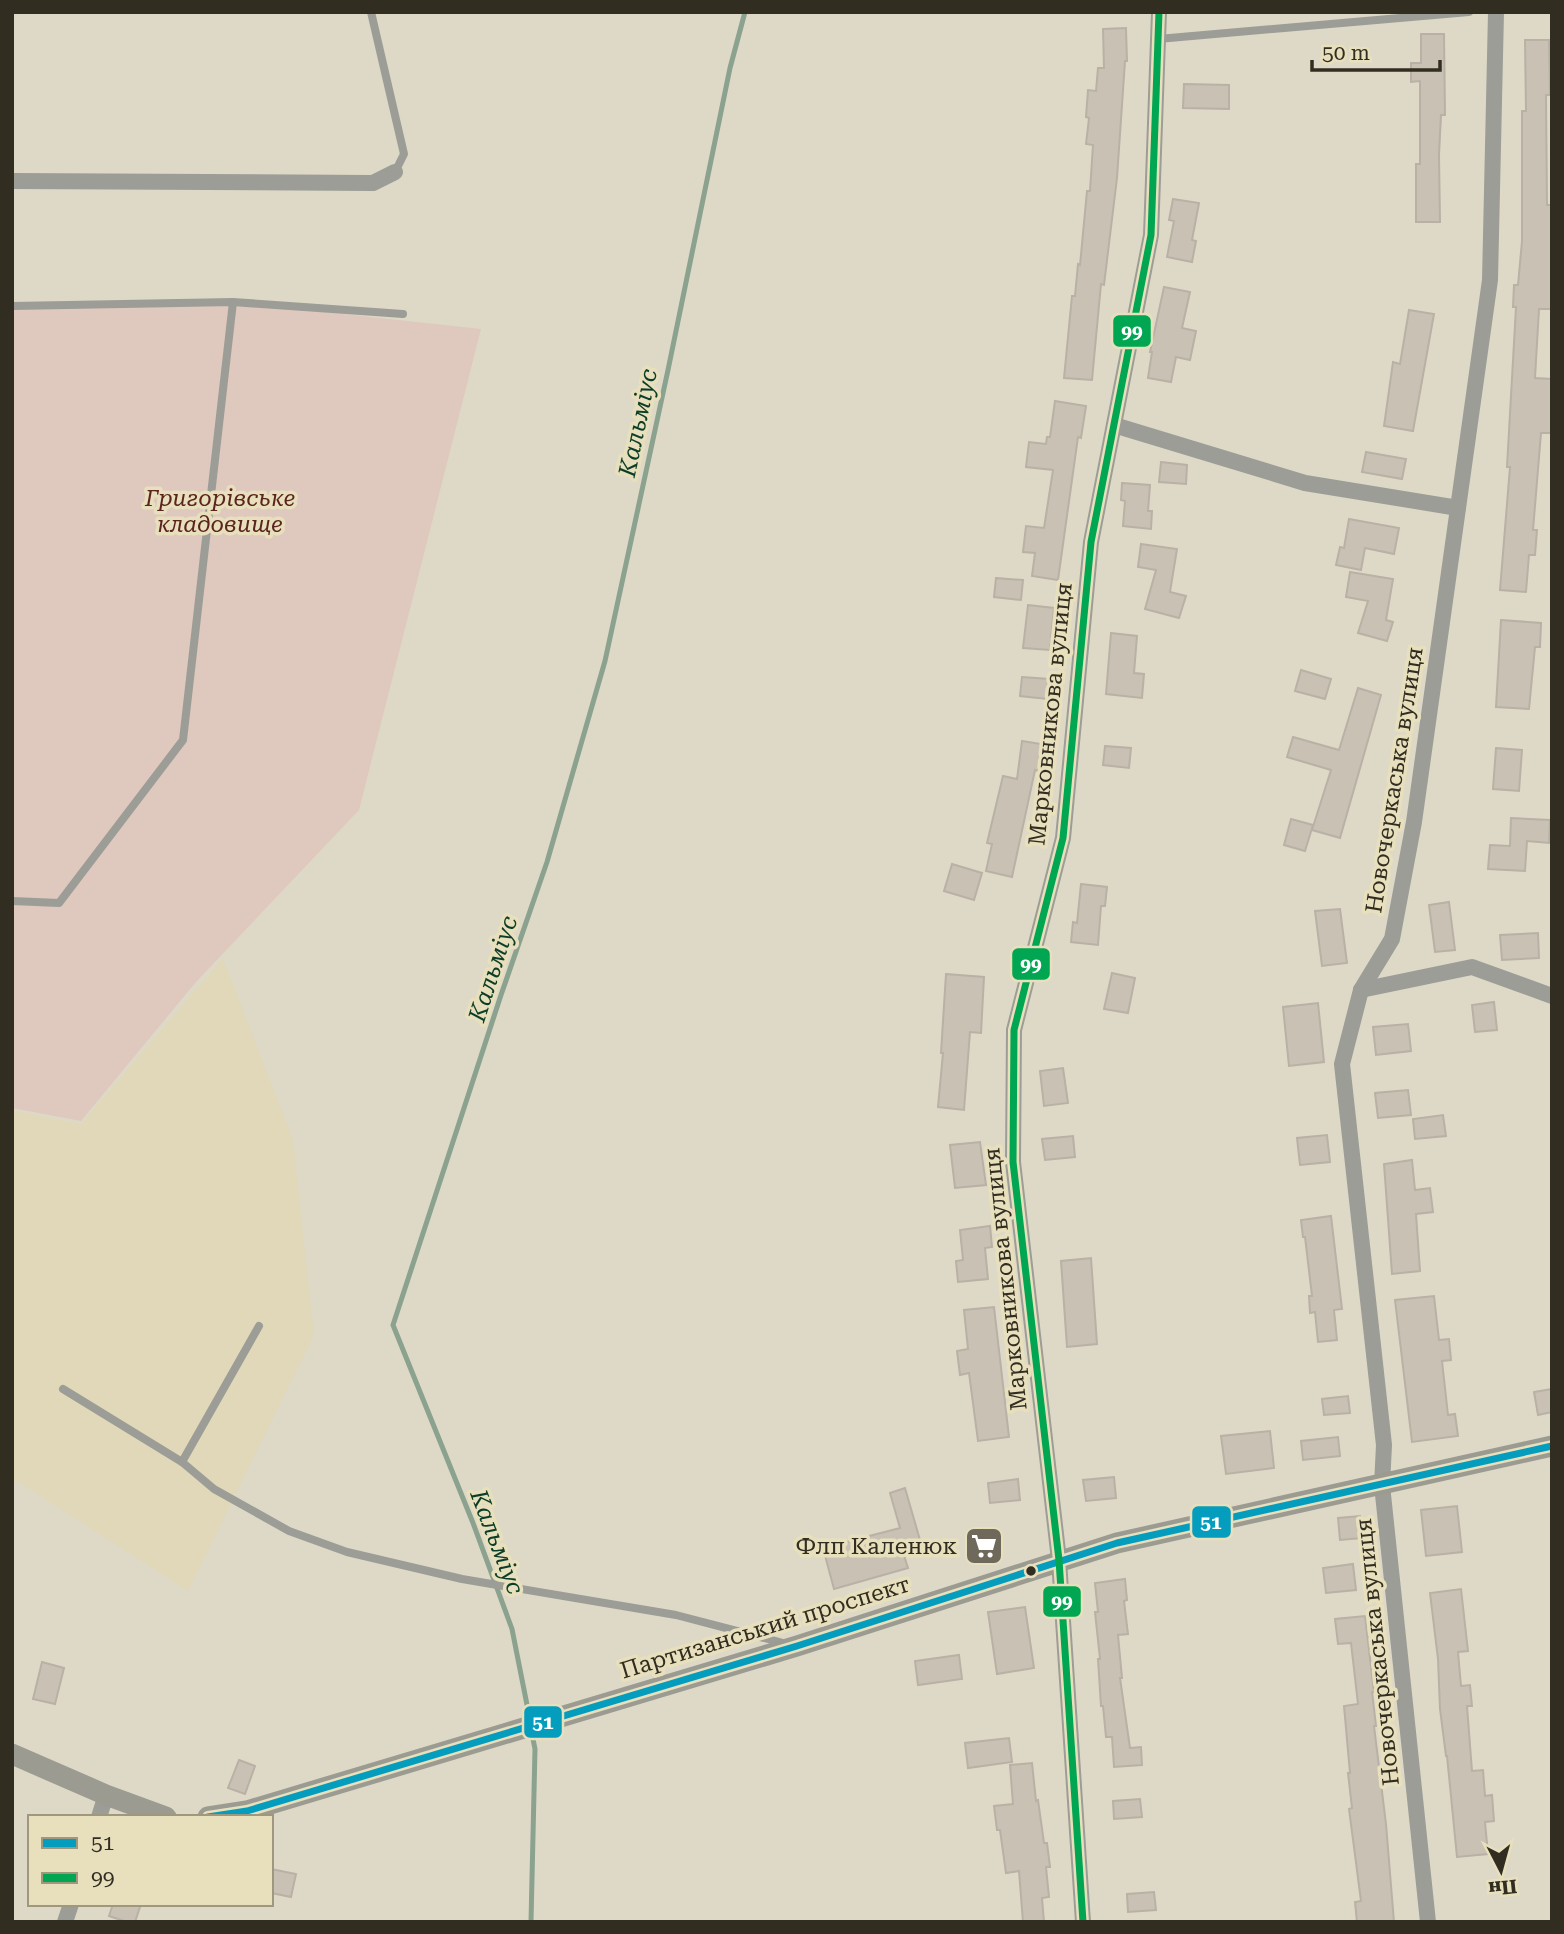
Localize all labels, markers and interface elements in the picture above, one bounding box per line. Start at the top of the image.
scale bar [1312,28,1440,72]
text: 50 m [1322,41,1370,65]
line badge: 99 [1112,314,1152,348]
text: 99 [1121,320,1143,343]
water label: Кальміус [613,366,663,480]
park label: Григорівське кладовище [144,485,295,538]
street label: Марковникова вулиця [1023,581,1078,847]
street label: Новочеркаська вулиця [1360,645,1429,915]
water label: Кальміус [462,912,523,1026]
line badge: 99 [1011,947,1051,981]
text: 99 [1020,953,1042,976]
street label: Марковникова вулиця [978,1146,1033,1412]
water label: Кальміус [464,1485,530,1599]
line badge: 51 [1191,1505,1232,1539]
text: 51 [1200,1511,1222,1534]
street label: Новочеркаська вулиця [1350,1517,1405,1787]
supermarket icon: Флп Каленюк [963,1525,1005,1567]
place label: Флп Каленюк [796,1533,957,1560]
unlabelled marker [1024,1564,1038,1578]
street label: Партизанський проспект [617,1571,913,1684]
line badge: 99 [1042,1585,1082,1618]
text: 99 [1051,1590,1073,1613]
line badge: 51 [523,1705,563,1739]
text: 51 [532,1711,554,1734]
legend [28,1815,273,1906]
text: 51 [91,1831,115,1855]
north arrow [1466,1836,1536,1906]
text: 99 [91,1866,115,1890]
text: Пн [1487,1874,1518,1900]

